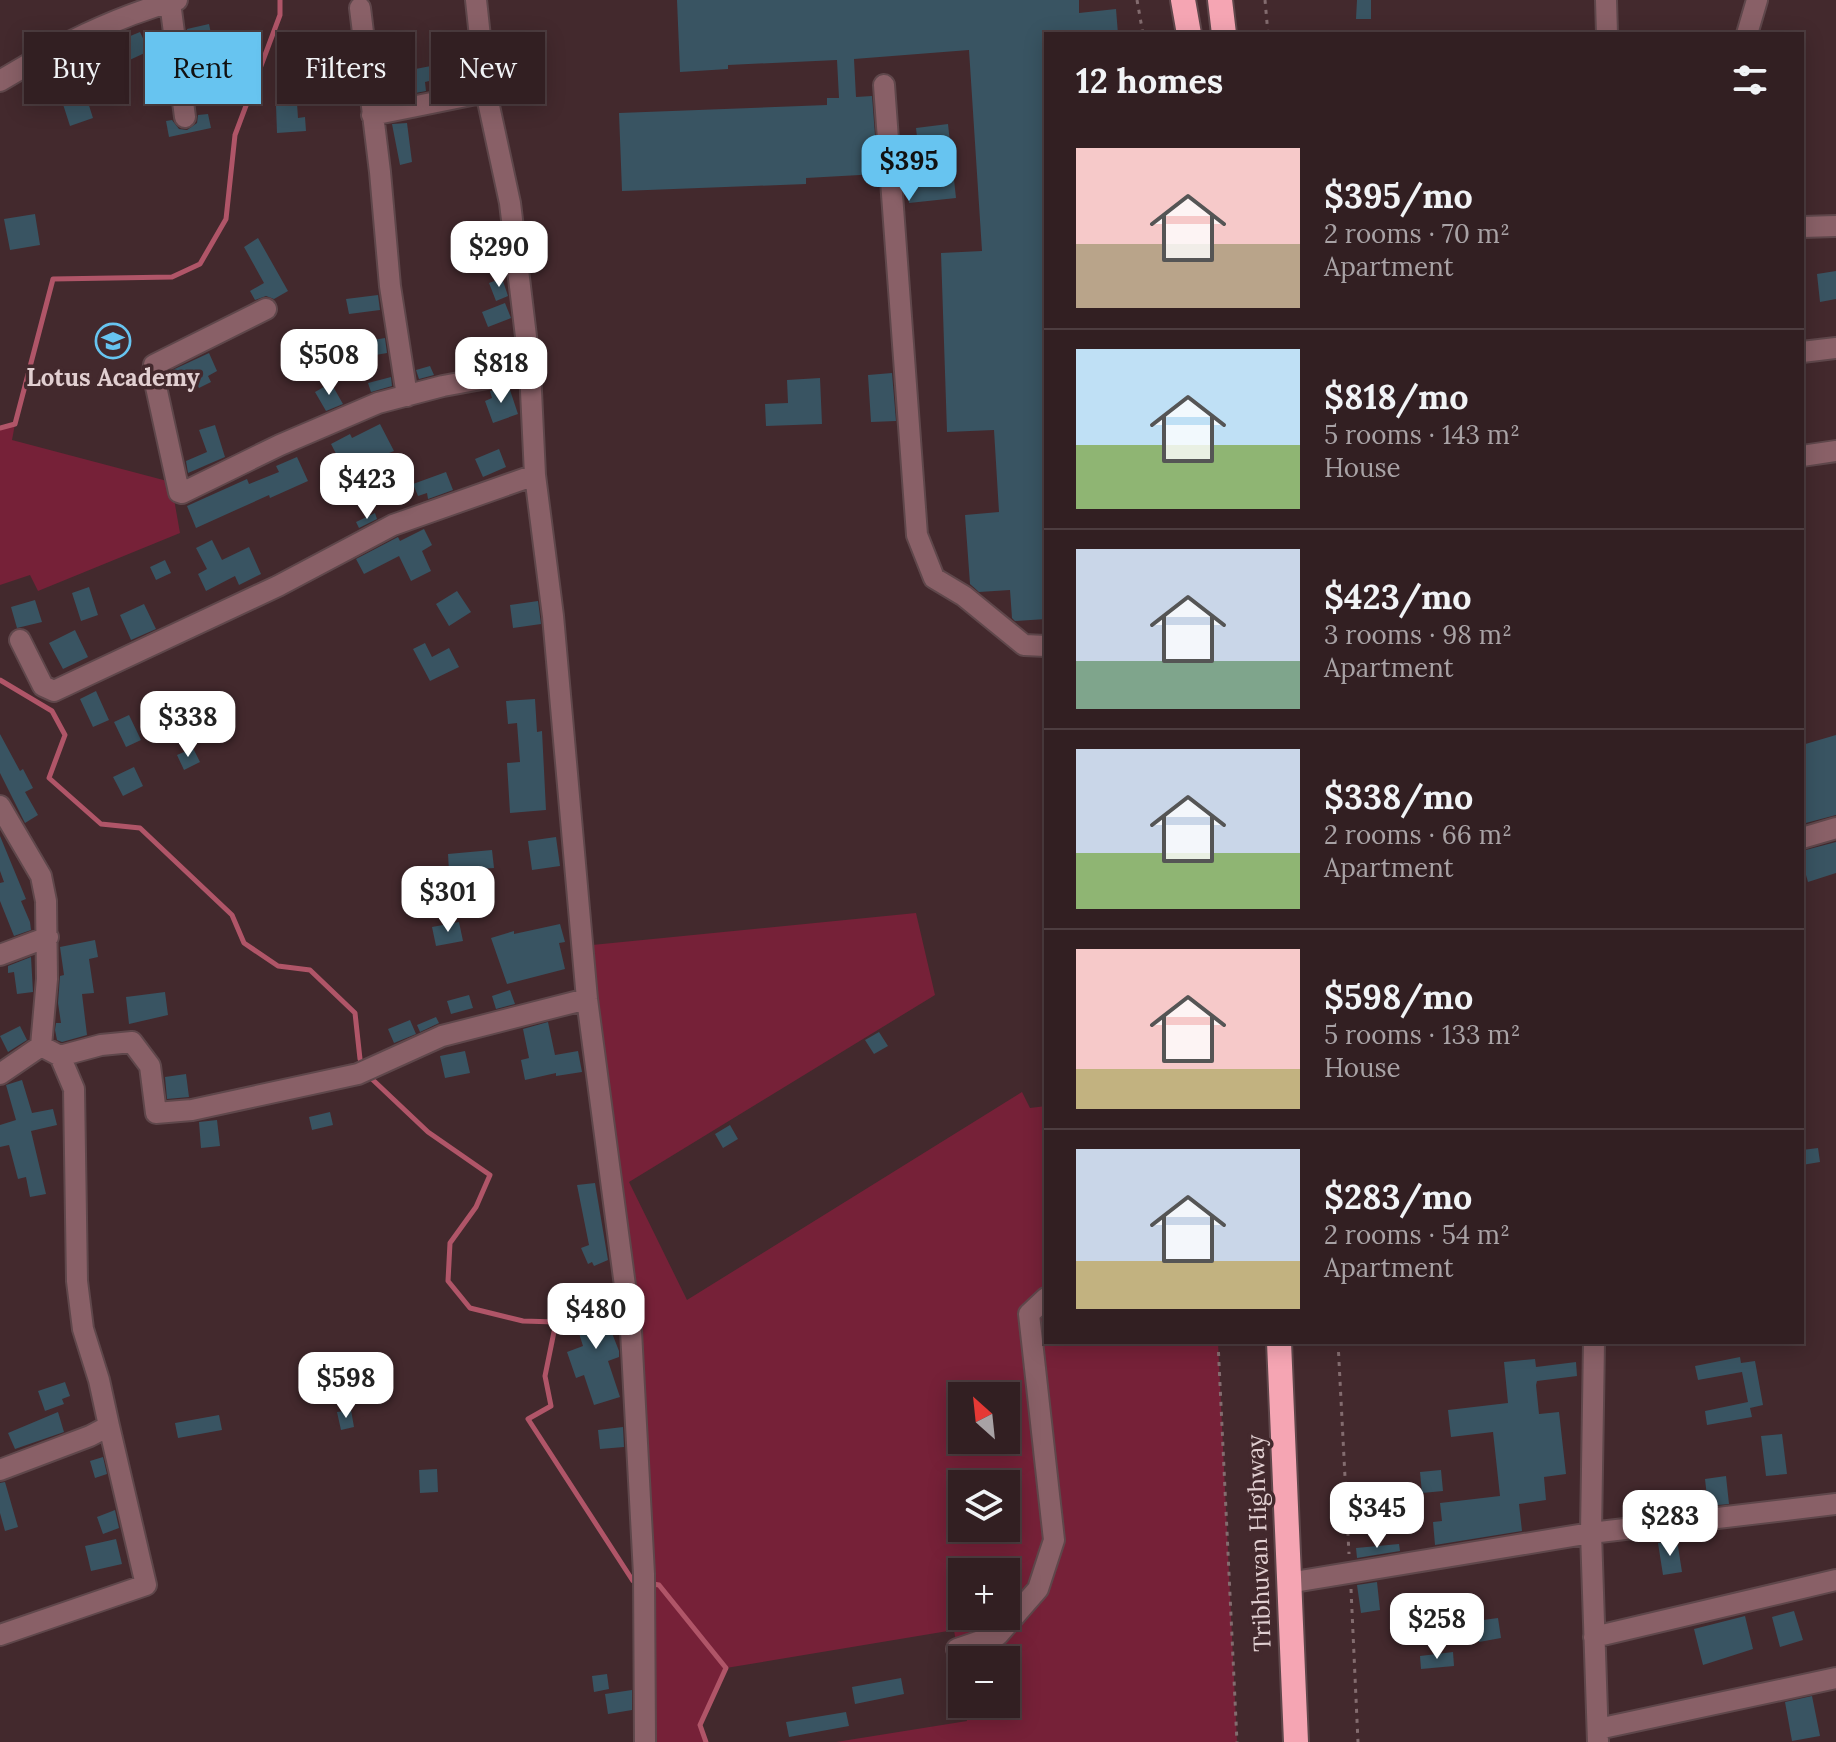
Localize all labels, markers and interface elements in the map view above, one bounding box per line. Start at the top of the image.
chip: Buy [24,32,129,104]
chip: Rent [145,32,261,104]
chip: Filters [277,32,415,104]
chip: New [431,32,545,104]
icon: filters [1728,58,1772,102]
text: 12 homes [1076,59,1223,102]
pin: $395 [862,135,956,203]
text: $395 [880,144,938,177]
text: $395/mo [1324,174,1473,217]
icon: home [1140,180,1236,276]
text: 2 rooms · 70 m² [1324,217,1510,250]
pin: $290 [452,221,546,289]
text: $290 [469,230,529,263]
text: Apartment [1324,250,1454,283]
school or university icon: Lotus Academy [94,322,132,360]
pin: $508 [282,329,376,397]
pin: $818 [454,337,548,405]
text: $508 [299,338,359,371]
text: $818 [473,346,529,379]
place label: Lotus Academy [26,362,201,393]
text: $818/mo [1324,375,1468,418]
icon: home [1140,381,1236,477]
text: 5 rooms · 143 m² [1324,418,1520,451]
text: House [1324,451,1401,484]
pin: $423 [320,453,414,521]
text: $423 [338,462,396,495]
text: $423/mo [1324,575,1471,618]
icon: home [1140,581,1236,677]
text: 3 rooms · 98 m² [1324,618,1512,651]
text: Apartment [1324,651,1454,684]
pin: $338 [141,691,235,759]
text: $338 [158,700,218,733]
text: $338/mo [1324,775,1473,818]
icon: home [1140,781,1236,877]
text: 2 rooms · 66 m² [1324,818,1512,851]
text: Apartment [1324,851,1454,884]
pin: $301 [401,866,495,934]
text: $301 [420,875,476,908]
text: $598/mo [1324,975,1473,1018]
icon: home [1140,981,1236,1077]
text: 5 rooms · 133 m² [1324,1018,1520,1051]
text: House [1324,1051,1401,1084]
text: $283/mo [1324,1175,1472,1218]
icon: home [1140,1181,1236,1277]
text: 2 rooms · 54 m² [1324,1218,1510,1251]
text: Apartment [1324,1251,1454,1284]
pin: $480 [549,1283,643,1351]
text: $480 [566,1292,626,1325]
pin: $598 [299,1352,393,1420]
text: $598 [316,1361,376,1394]
north arrow [948,1382,1020,1454]
map controls [948,1382,1020,1718]
street label: Tribhuvan Highway [1239,1434,1278,1652]
button: layers [948,1470,1020,1542]
pin: $345 [1330,1482,1424,1550]
pin: $283 [1623,1490,1717,1558]
text: $345 [1348,1491,1406,1524]
text: $283 [1641,1499,1699,1532]
button: + [948,1558,1020,1630]
pin: $258 [1390,1593,1484,1661]
text: $258 [1408,1602,1466,1635]
button: − [948,1646,1020,1718]

